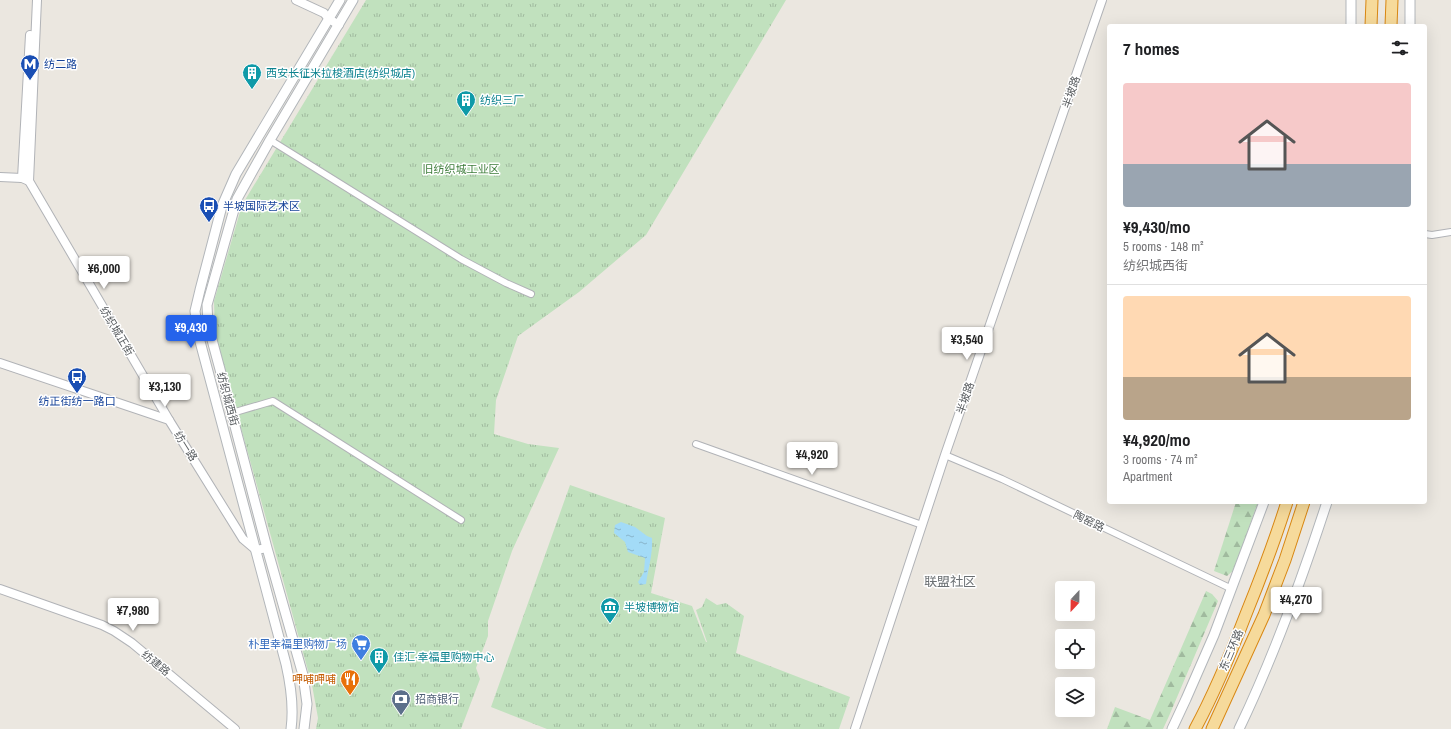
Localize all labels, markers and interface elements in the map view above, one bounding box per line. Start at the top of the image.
text: 7 homes [1123,37,1180,60]
icon: filters [1389,37,1411,59]
metro station icon: 纺二路 [19,53,41,81]
place label: 纺二路 [44,57,77,71]
building icon: 西安长征米拉梭酒店(纺织城店) [241,62,263,90]
place label: 西安长征米拉梭酒店(纺织城店) [266,66,415,80]
street label: 半坡路 [1059,74,1083,110]
building icon: 纺织三厂 [455,89,477,117]
place label: 纺织三厂 [480,93,524,107]
icon: home [1231,109,1303,181]
park label: 旧纺织城工业区 [423,162,500,176]
bus stop icon: 半坡国际艺术区 [198,195,220,223]
place label: 半坡国际艺术区 [223,199,300,213]
text: ¥9,430/mo [1123,215,1190,238]
text: 5 rooms · 148 m² [1123,238,1204,255]
pin: ¥6,000 [71,256,137,290]
text: 纺织城西街 [1123,257,1188,274]
text: ¥6,000 [88,260,120,277]
street label: 纺织城正街 [97,304,137,358]
pin: ¥9,430 [158,315,224,349]
text: ¥9,430 [175,319,207,336]
icon: home [1231,322,1303,394]
pin: ¥3,540 [934,327,1000,361]
text: ¥3,540 [951,331,983,348]
bus stop icon: 纺正街纺一路口 [66,366,88,394]
street label: 纺织城西街 [214,371,242,427]
pin: ¥3,130 [132,374,198,408]
text: ¥3,130 [149,378,181,395]
street label: 半坡路 [953,380,977,416]
place label: 纺正街纺一路口 [39,394,116,408]
street label: 纺一路 [171,428,201,464]
text: ¥4,920/mo [1123,428,1190,451]
pin: ¥4,920 [779,442,845,476]
text: ¥4,920 [796,446,828,463]
text: 3 rooms · 74 m² [1123,451,1198,468]
text: Apartment [1123,468,1172,485]
street label: 陶窑路 [1071,507,1107,535]
district label: 联盟社区 [924,573,976,590]
north arrow [1055,581,1095,621]
map controls [1055,581,1095,717]
pin: ¥4,270 [1263,587,1329,621]
text: ¥4,270 [1280,591,1312,608]
museum icon: 半坡博物馆 [599,596,621,624]
pin: ¥7,980 [100,598,166,632]
place label: 半坡博物馆 [624,600,679,614]
text: ¥7,980 [117,602,149,619]
street label: 东三环路 [1216,627,1246,673]
button: locate [1055,629,1095,669]
supermarket icon: 朴里幸福里购物广场 [350,633,372,661]
place label: 朴里幸福里购物广场 [248,637,347,651]
building icon: 佳汇·幸福里购物中心 [368,646,390,674]
street label: 纺建路 [139,647,173,679]
place label: 佳汇·幸福里购物中心 [393,650,495,664]
restaurant icon: 呷哺呷哺 [339,668,361,696]
place label: 呷哺呷哺 [292,672,336,686]
button: layers [1055,677,1095,717]
bank icon: 招商银行 [390,688,412,716]
place label: 招商银行 [415,692,459,706]

